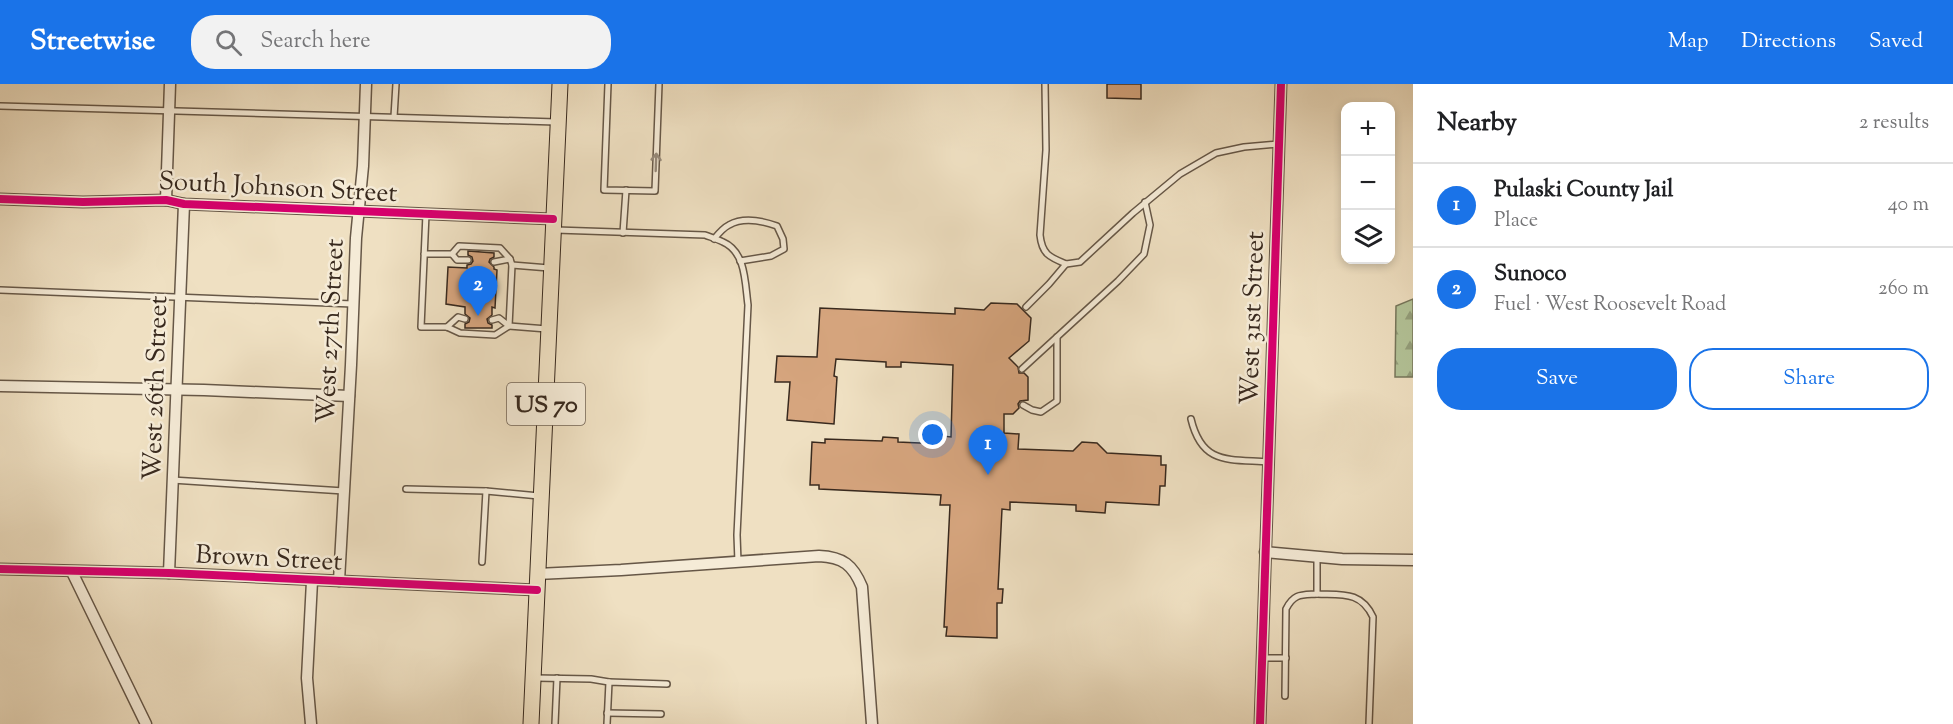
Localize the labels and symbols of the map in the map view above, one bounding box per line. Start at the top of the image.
one-way arrow [651,152,662,172]
street label: South Johnson Street [158,164,398,213]
street label: West 31st Street [1232,230,1275,406]
street label: West 27th Street [308,238,355,425]
pin: 2 [458,266,498,316]
street label: West 26th Street [135,295,178,481]
road number: US 70 [507,383,585,425]
your location [918,420,947,449]
pin: 1 [968,426,1008,475]
street label: Brown Street [194,537,343,582]

